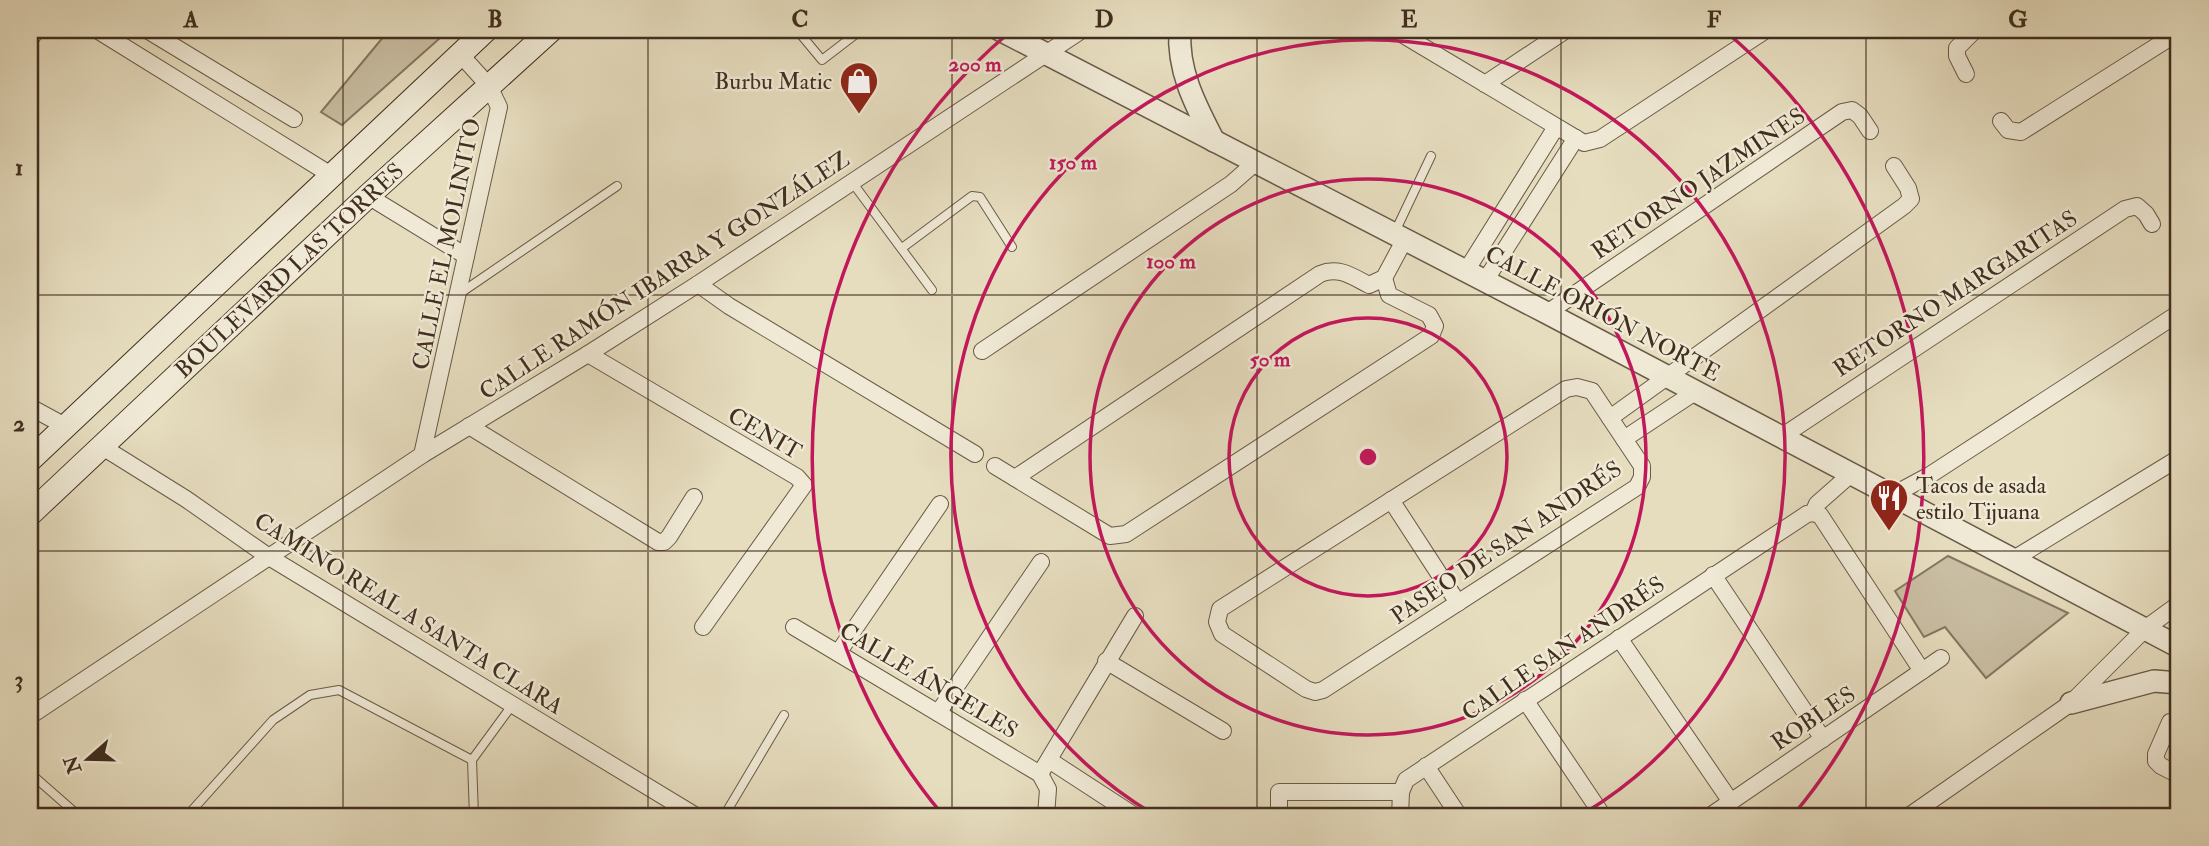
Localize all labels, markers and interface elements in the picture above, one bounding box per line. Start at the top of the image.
text: A [183,5,199,34]
text: B [487,5,503,34]
text: C [792,5,808,34]
text: D [1095,5,1113,34]
text: E [1401,5,1418,34]
text: F [1707,5,1722,34]
text: G [2008,5,2028,34]
text: 200 m [949,51,1002,78]
shop icon: Burbu Matic [838,60,880,115]
place label: Burbu Matic [714,67,832,96]
street label: RETORNO JAZMINES [1586,101,1811,266]
street label: CALLE EL MOLINITO [406,116,487,373]
street label: CALLE RAMÓN IBARRA Y GONZÁLEZ [474,145,855,406]
text: 150 m [1049,149,1098,176]
text: 1 [15,153,23,182]
street label: BOULEVARD LAS TORRES [169,156,410,384]
street label: RETORNO MARGARITAS [1828,204,2083,383]
street label: CALLE ORIÓN NORTE [1480,239,1725,388]
text: 100 m [1146,248,1197,275]
text: 50 m [1250,346,1291,373]
street label: CENIT [723,401,807,466]
text: 2 [13,409,25,438]
centre of rings [1356,445,1380,469]
street label: PASEO DE SAN ANDRÉS [1385,454,1627,631]
place label: Tacos de asada estilo Tijuana [1916,471,2047,526]
restaurant icon: Tacos de asada estilo Tijuana [1868,477,1910,532]
street label: CAMINO REAL A SANTA CLARA [249,506,569,721]
street label: CALLE SAN ANDRÉS [1456,570,1670,727]
street label: CALLE ÁNGELES [834,616,1023,745]
text: 3 [15,665,23,694]
street label: ROBLES [1766,680,1861,757]
north arrow [52,724,122,794]
text: N [58,751,87,778]

